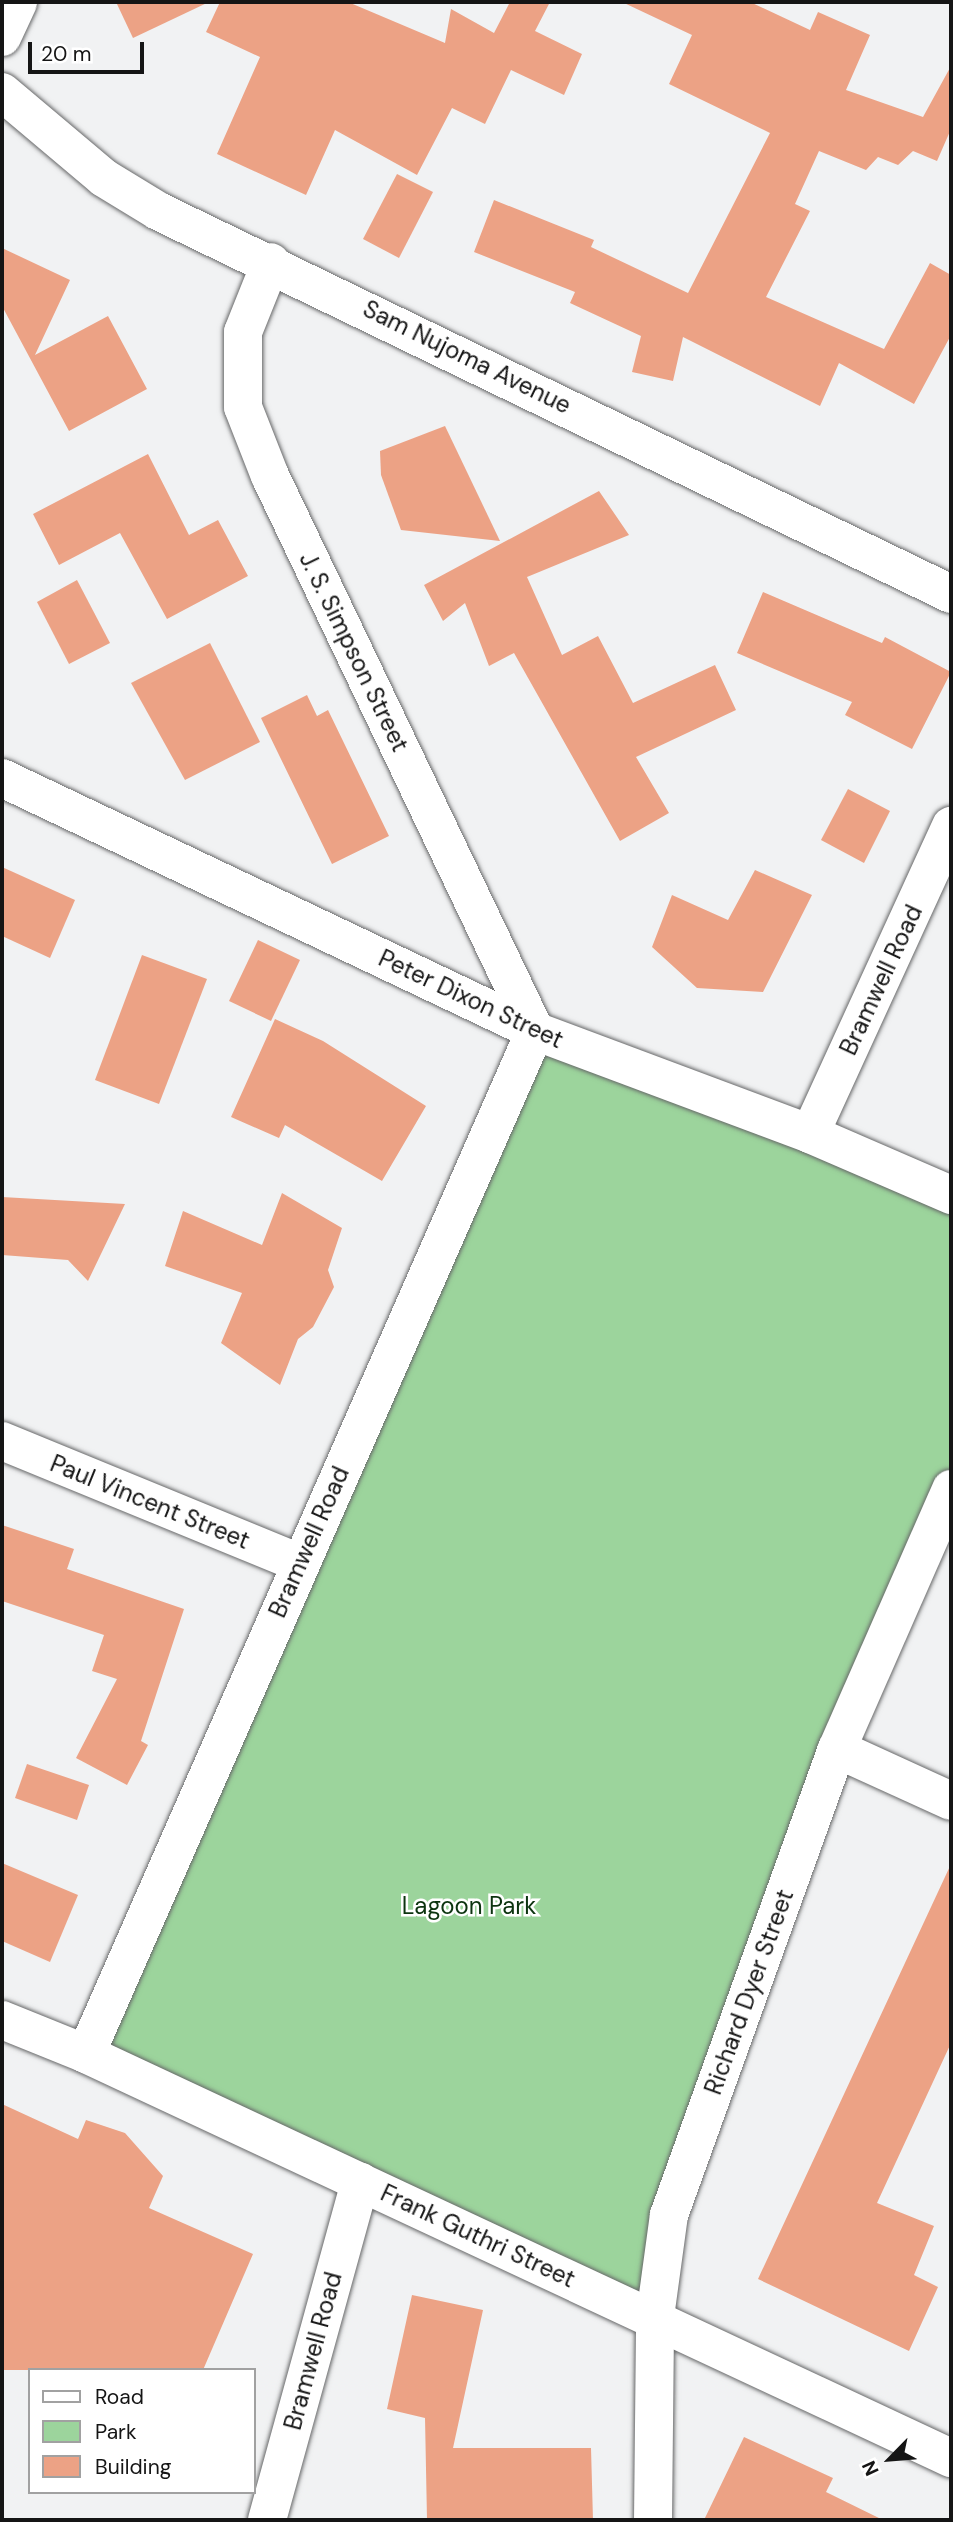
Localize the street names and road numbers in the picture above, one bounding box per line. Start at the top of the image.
street label: Sam Nujoma Avenue [358,294,576,420]
street label: J. S. Simpson Street [293,548,415,756]
street label: Bramwell Road [834,900,928,1060]
street label: Peter Dixon Street [374,944,568,1054]
street label: Paul Vincent Street [46,1449,254,1555]
street label: Bramwell Road [263,1462,355,1622]
street label: Richard Dyer Street [699,1886,799,2098]
street label: Frank Guthri Street [376,2178,580,2294]
street label: Bramwell Road [278,2269,348,2433]

